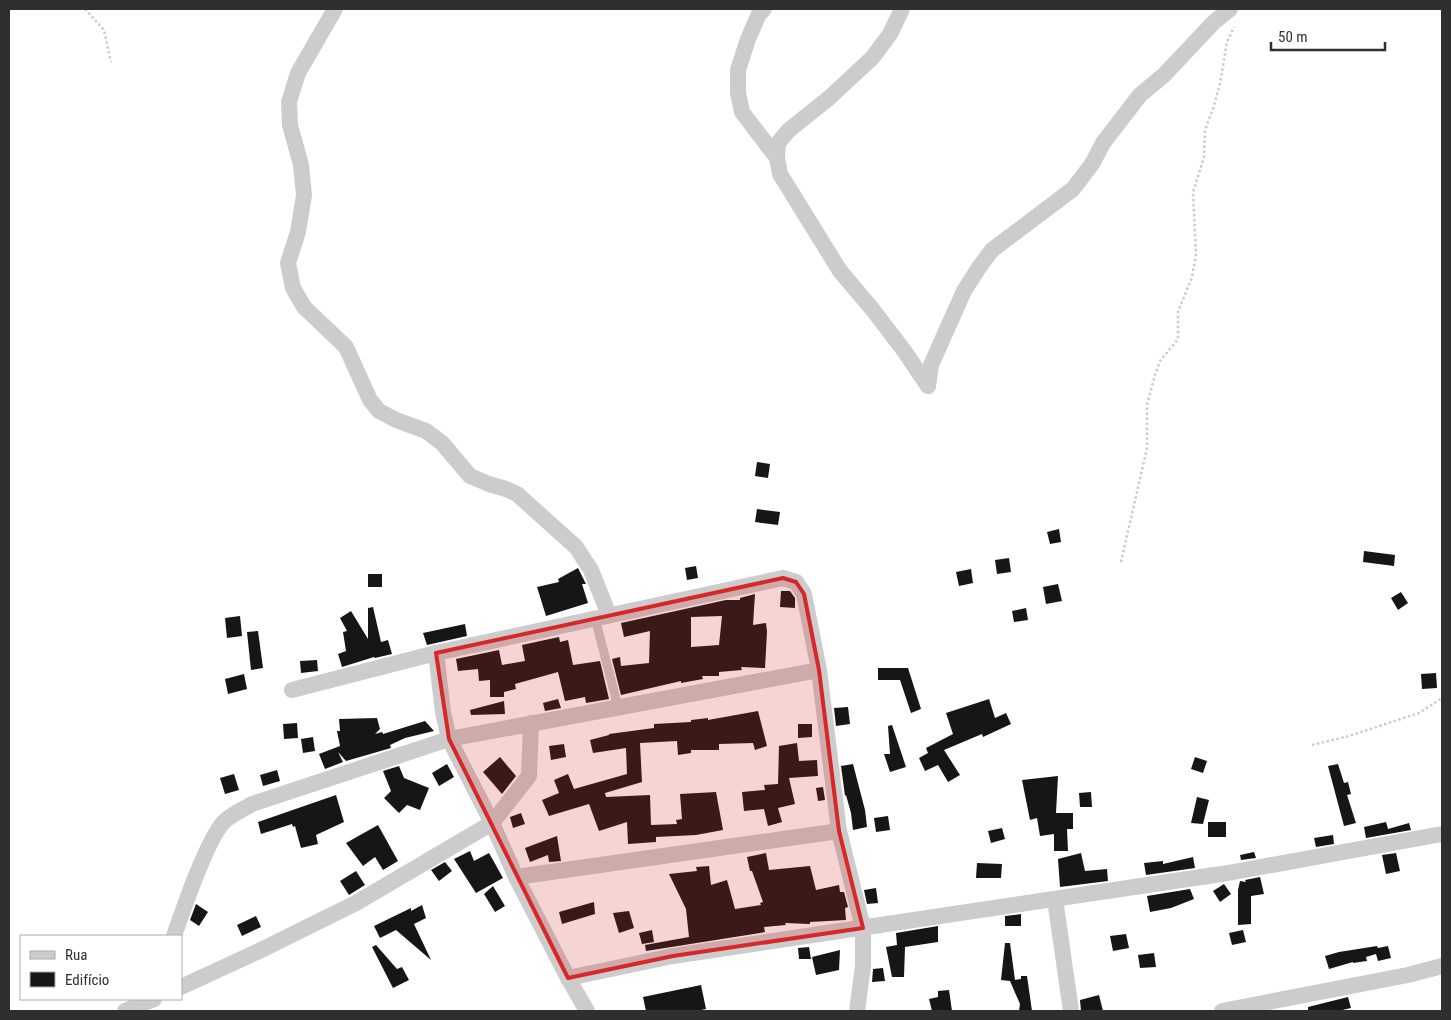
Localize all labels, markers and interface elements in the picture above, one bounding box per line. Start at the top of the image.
scale bar [1271,20,1385,52]
text: 50 m [1278,28,1308,46]
legend [20,935,182,1000]
text: Rua [65,946,87,964]
text: Edifício [65,971,109,989]

